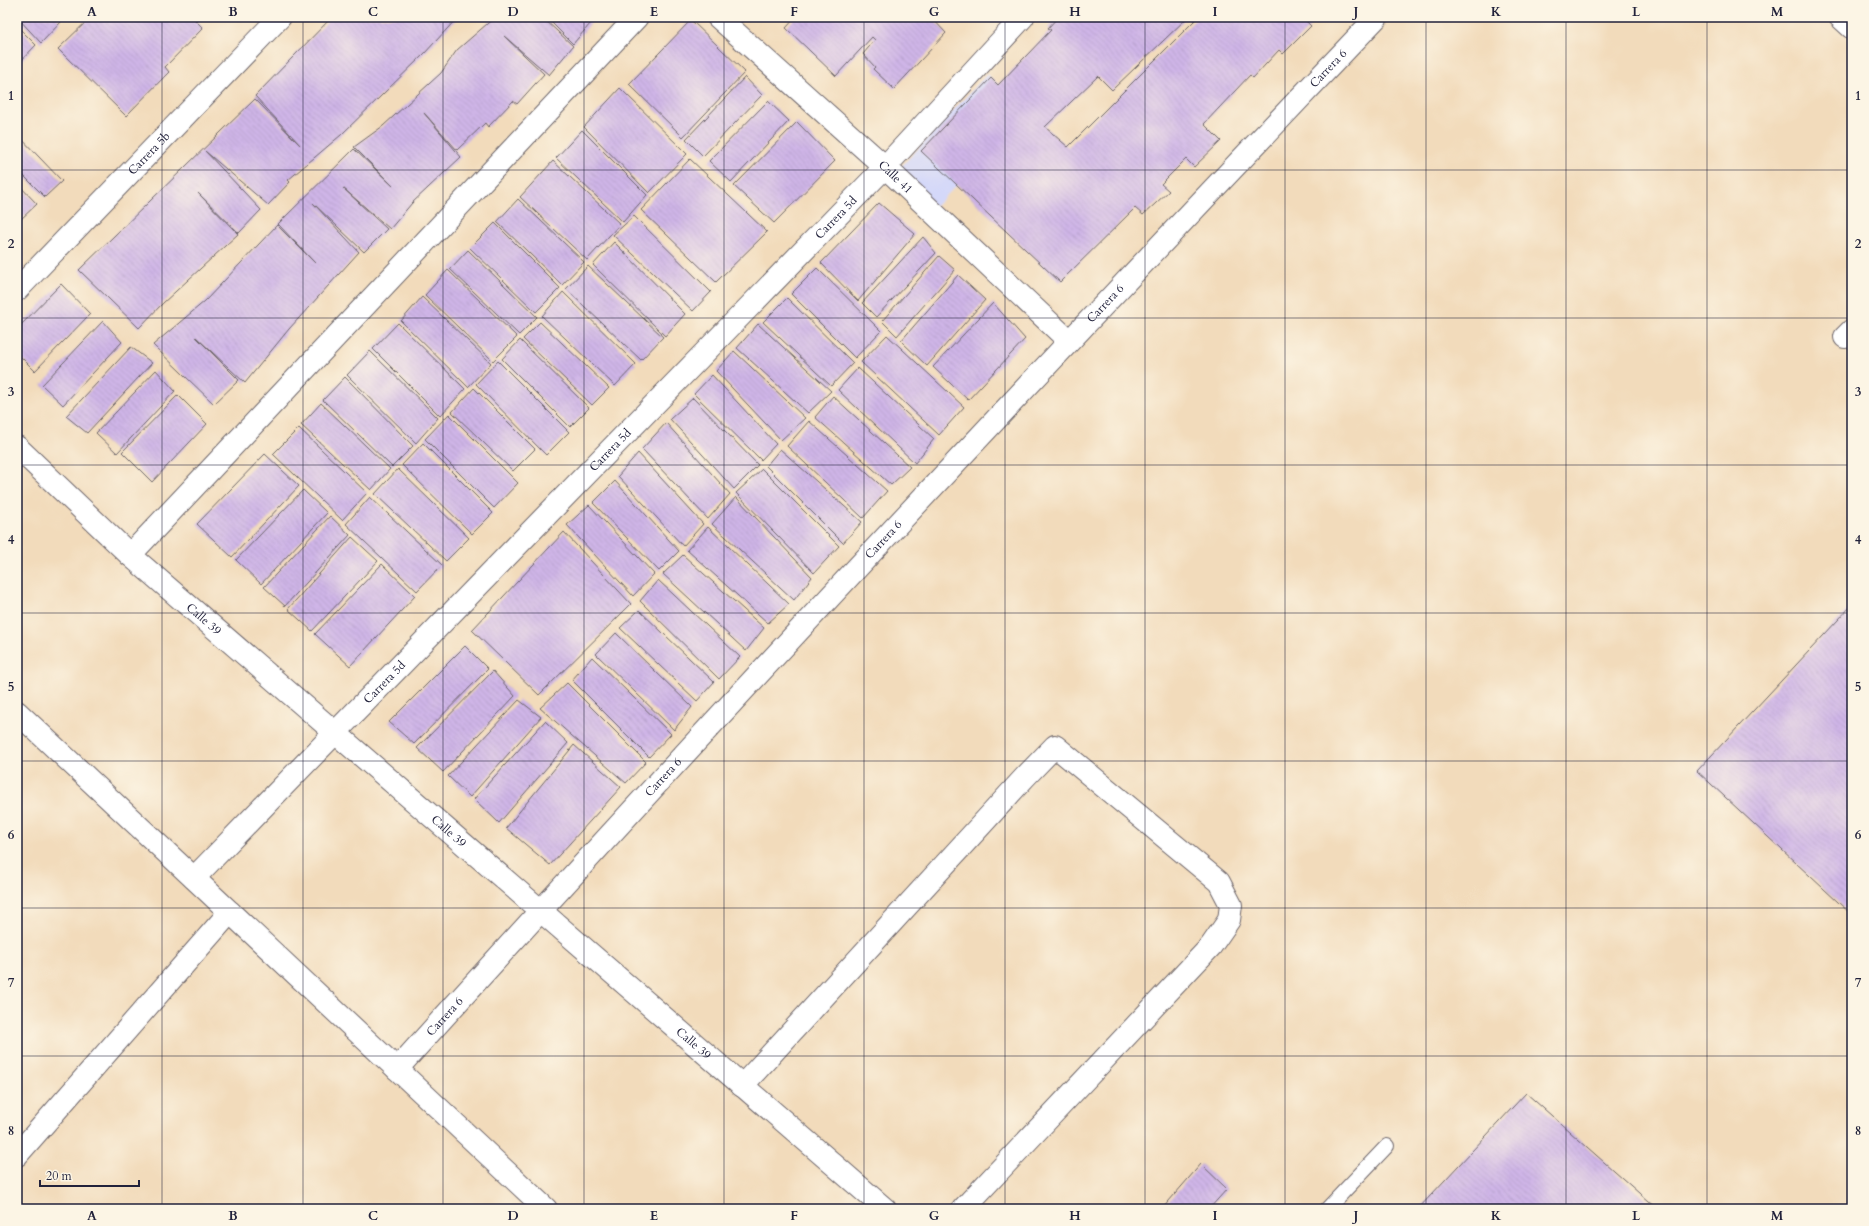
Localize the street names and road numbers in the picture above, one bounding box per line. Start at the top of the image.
street label: Carrera 6 [1306,46,1350,91]
street label: Carrera 5b [124,128,173,178]
street label: Calle 41 [875,157,916,197]
street label: Carrera 5d [811,192,861,242]
street label: Carrera 6 [1083,281,1127,326]
street label: Carrera 5d [586,425,635,475]
street label: Carrera 6 [861,517,905,562]
street label: Calle 39 [183,599,225,639]
street label: Carrera 5d [360,657,409,707]
street label: Carrera 6 [641,754,685,800]
street label: Calle 39 [428,811,470,851]
street label: Carrera 6 [423,993,467,1039]
street label: Calle 39 [673,1024,715,1063]

